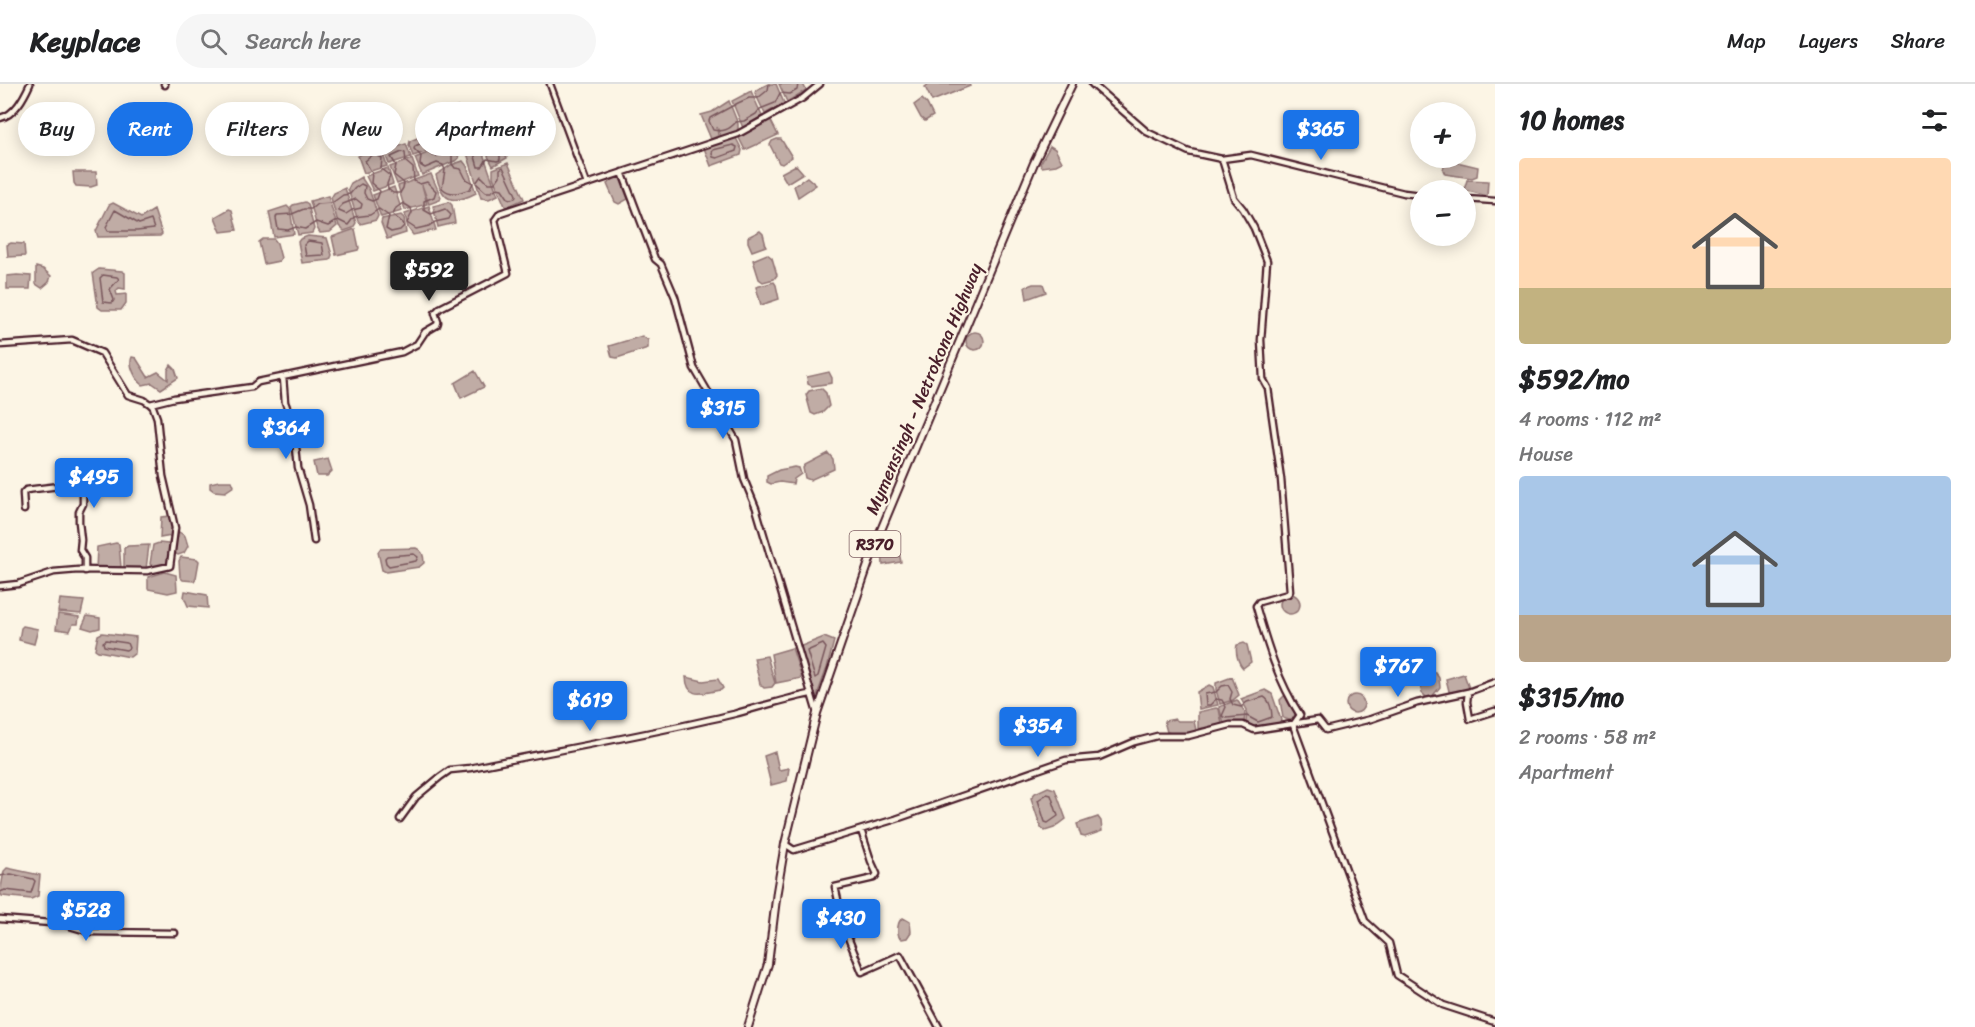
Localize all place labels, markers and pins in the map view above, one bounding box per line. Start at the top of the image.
pin: $365 [1285,110,1357,161]
pin: $592 [393,251,465,302]
pin: $315 [687,389,759,440]
pin: $364 [250,409,322,460]
pin: $495 [58,458,130,509]
pin: $767 [1362,647,1434,698]
pin: $619 [554,681,626,732]
pin: $354 [1002,707,1074,758]
pin: $528 [50,891,122,942]
pin: $430 [805,899,877,950]

